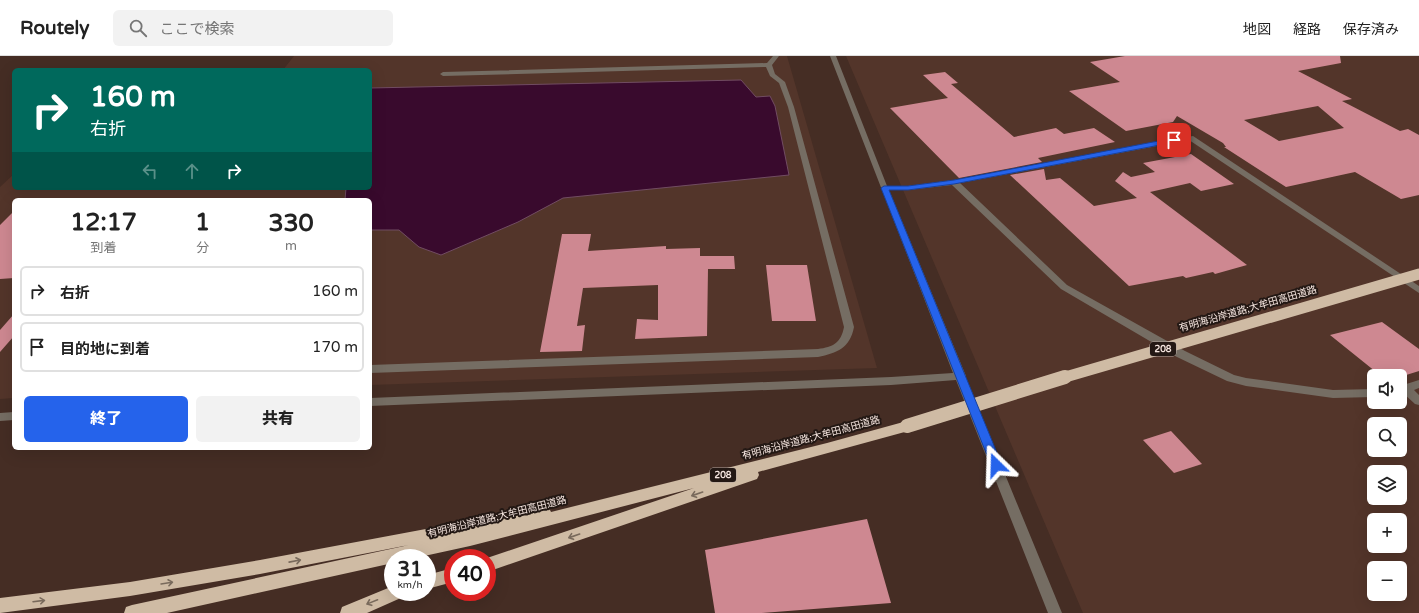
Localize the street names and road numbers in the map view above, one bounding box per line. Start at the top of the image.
street label: 有明海沿岸道路;大牟田高田道路 [1178,284,1318,334]
road number: 208 [1150,342,1176,356]
street label: 有明海沿岸道路;大牟田高田道路 [741,414,881,462]
road number: 208 [710,468,736,482]
street label: 有明海沿岸道路;大牟田高田道路 [426,494,568,540]

